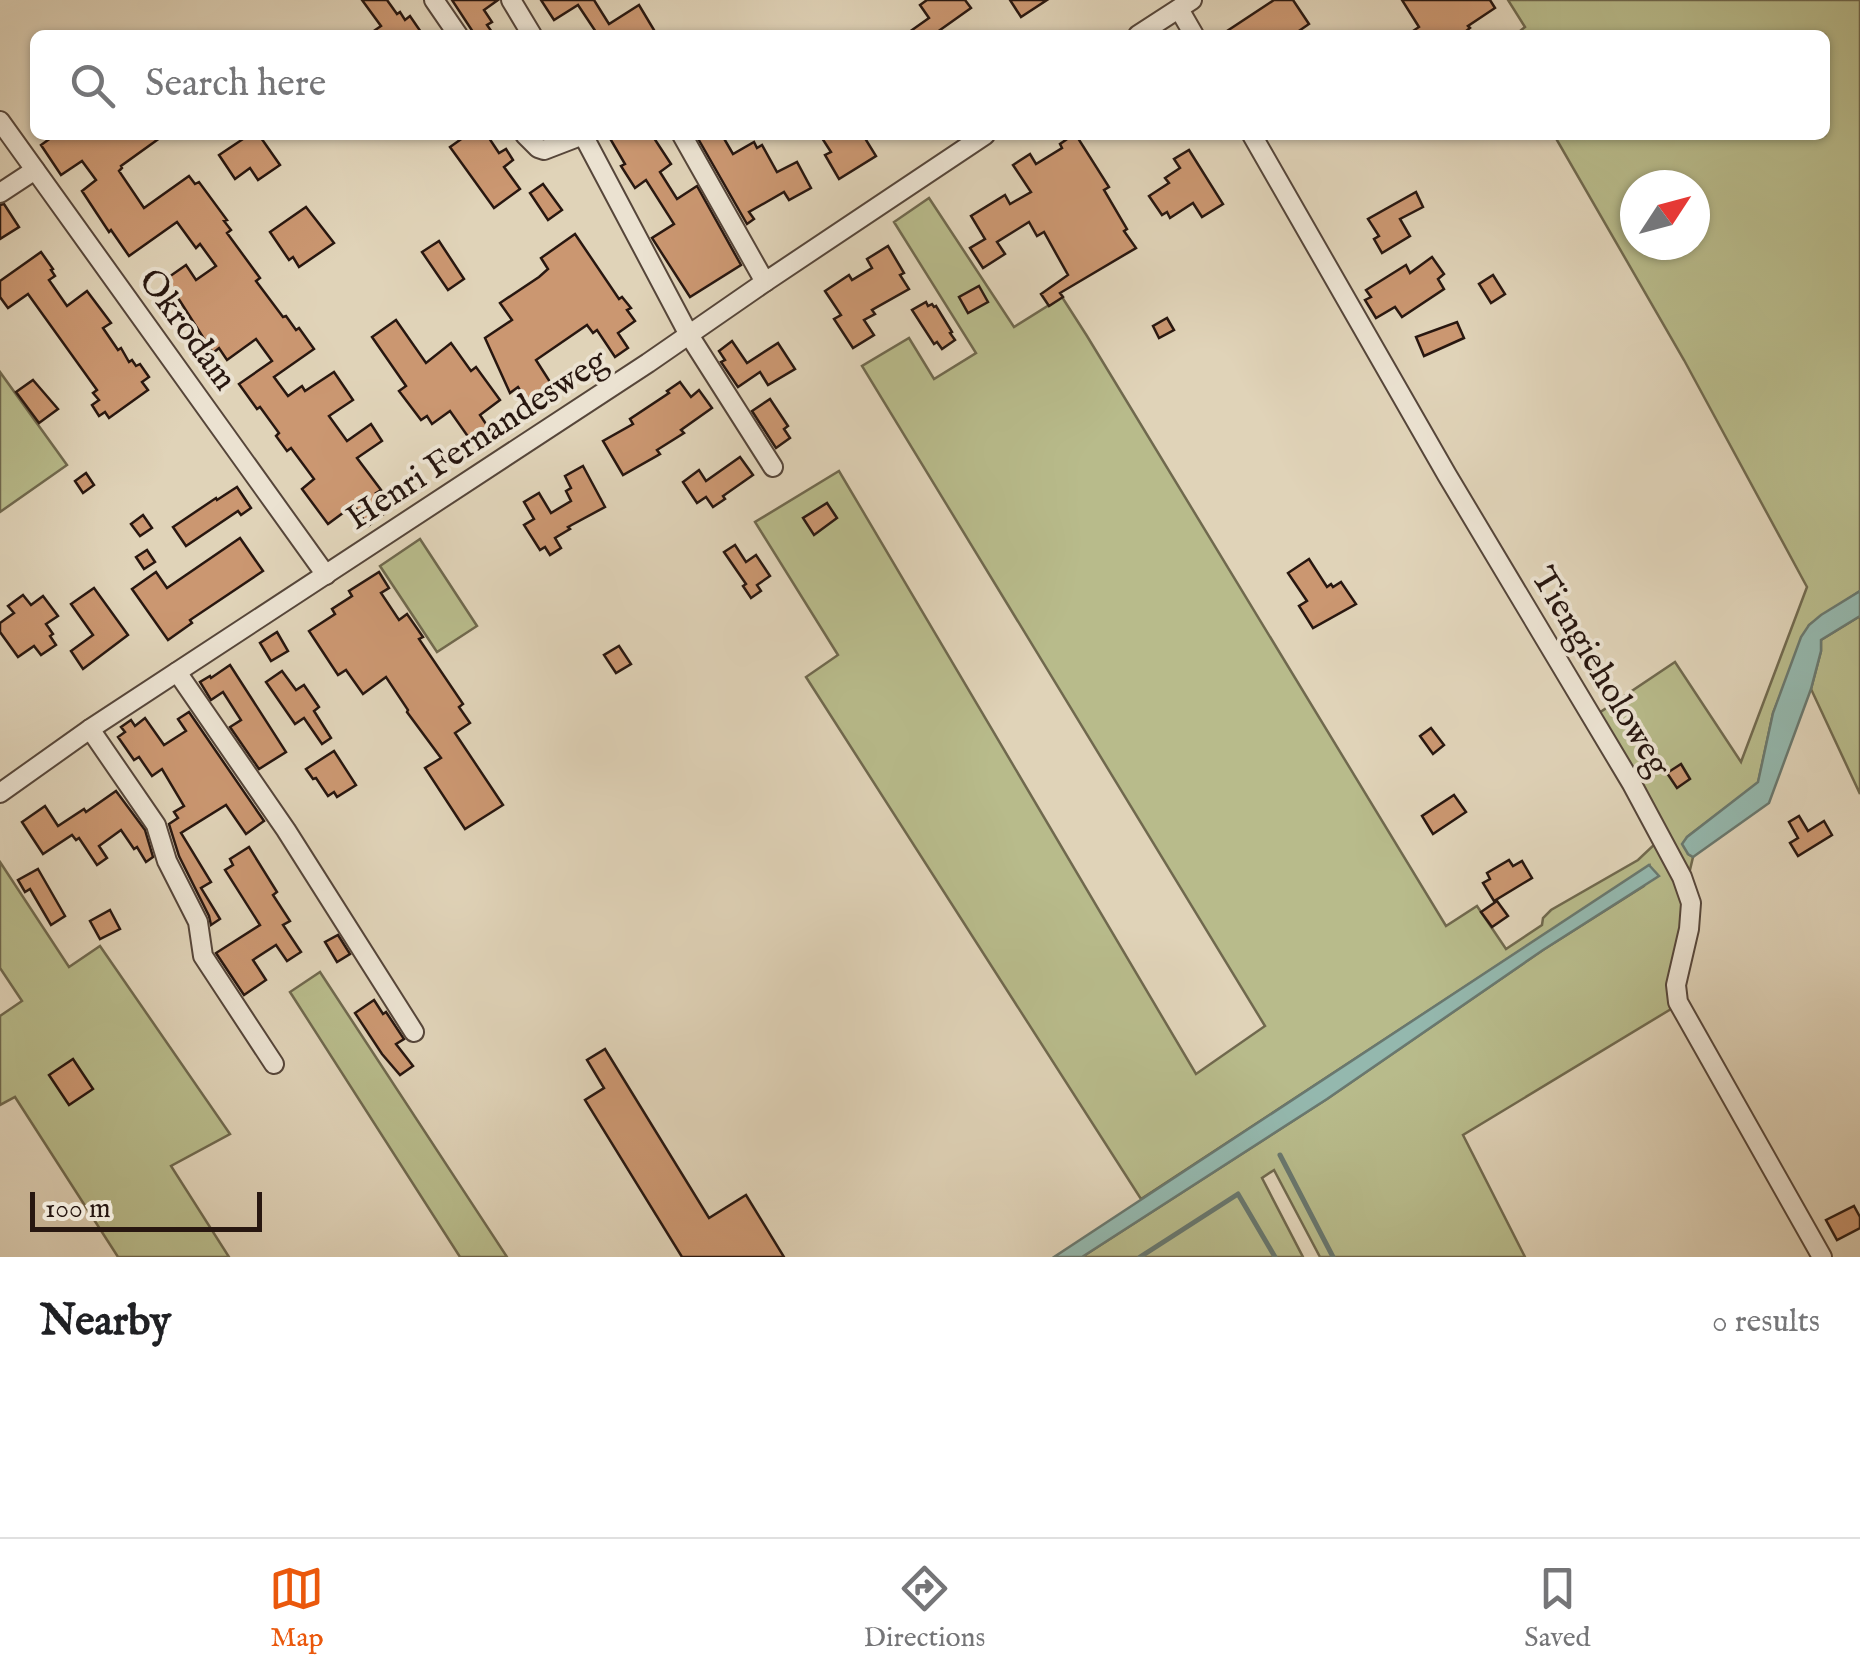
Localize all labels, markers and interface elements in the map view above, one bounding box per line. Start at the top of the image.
search box [30,30,1830,140]
icon: search [65,58,120,113]
text: Search here [145,61,326,109]
north arrow [1620,170,1710,260]
street label: Okrodam [128,261,246,400]
street label: Henri Fernandesweg [338,338,617,541]
street label: Tiengieholoweg [1520,559,1681,786]
scale bar [30,1187,262,1232]
text: 100 m [45,1192,111,1227]
text: Nearby [40,1296,171,1349]
text: 0 results [1712,1302,1820,1343]
tab: Map [269,1561,324,1656]
tab: Directions [863,1561,985,1656]
tab: Saved [1524,1561,1591,1656]

